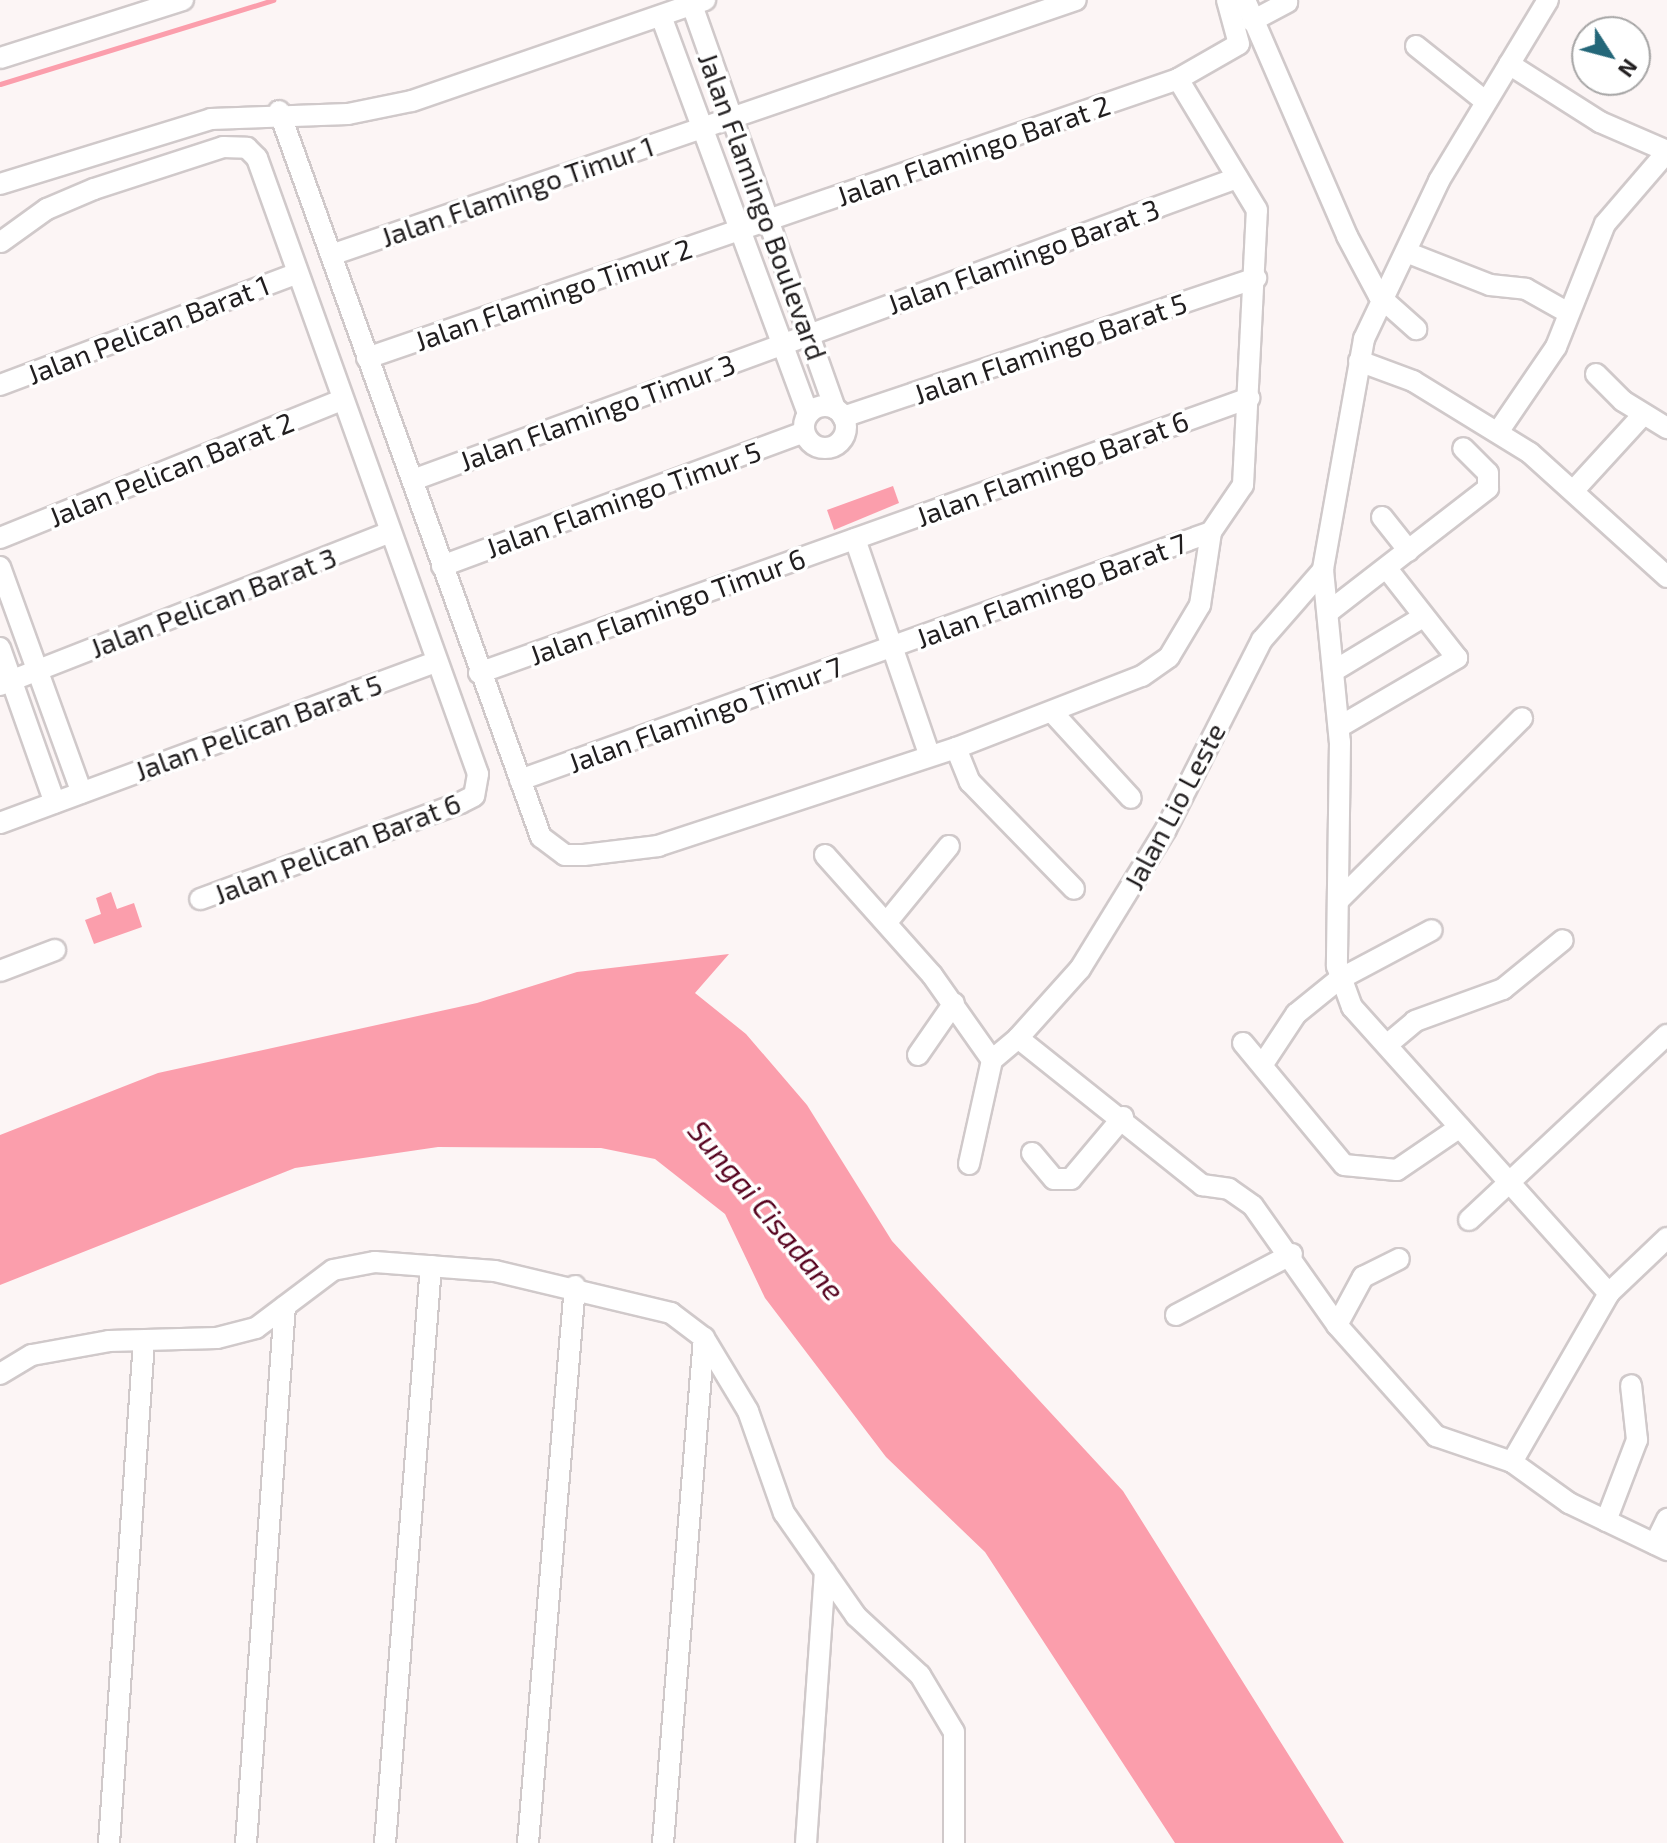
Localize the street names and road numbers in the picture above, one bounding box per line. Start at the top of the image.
street label: Jalan Flamingo Boulevard [692,48,834,364]
street label: Jalan Flamingo Barat 2 [832,87,1114,213]
street label: Jalan Flamingo Timur 1 [376,128,658,254]
street label: Jalan Flamingo Barat 3 [882,191,1164,321]
street label: Jalan Flamingo Timur 2 [409,231,697,357]
street label: Jalan Pelican Barat 1 [22,267,274,391]
street label: Jalan Flamingo Barat 5 [909,285,1191,411]
street label: Jalan Flamingo Timur 3 [454,346,740,478]
street label: Jalan Flamingo Barat 6 [911,403,1193,533]
street label: Jalan Pelican Barat 2 [44,404,298,534]
street label: Jalan Flamingo Timur 5 [480,433,766,565]
street label: Jalan Flamingo Barat 7 [911,525,1191,655]
street label: Jalan Pelican Barat 3 [85,540,341,664]
street label: Jalan Flamingo Timur 6 [524,540,810,672]
street label: Jalan Flamingo Timur 7 [563,648,847,780]
street label: Jalan Pelican Barat 5 [130,667,386,787]
street label: Jalan Lio Leste [1116,717,1232,895]
street label: Jalan Pelican Barat 6 [209,785,465,911]

